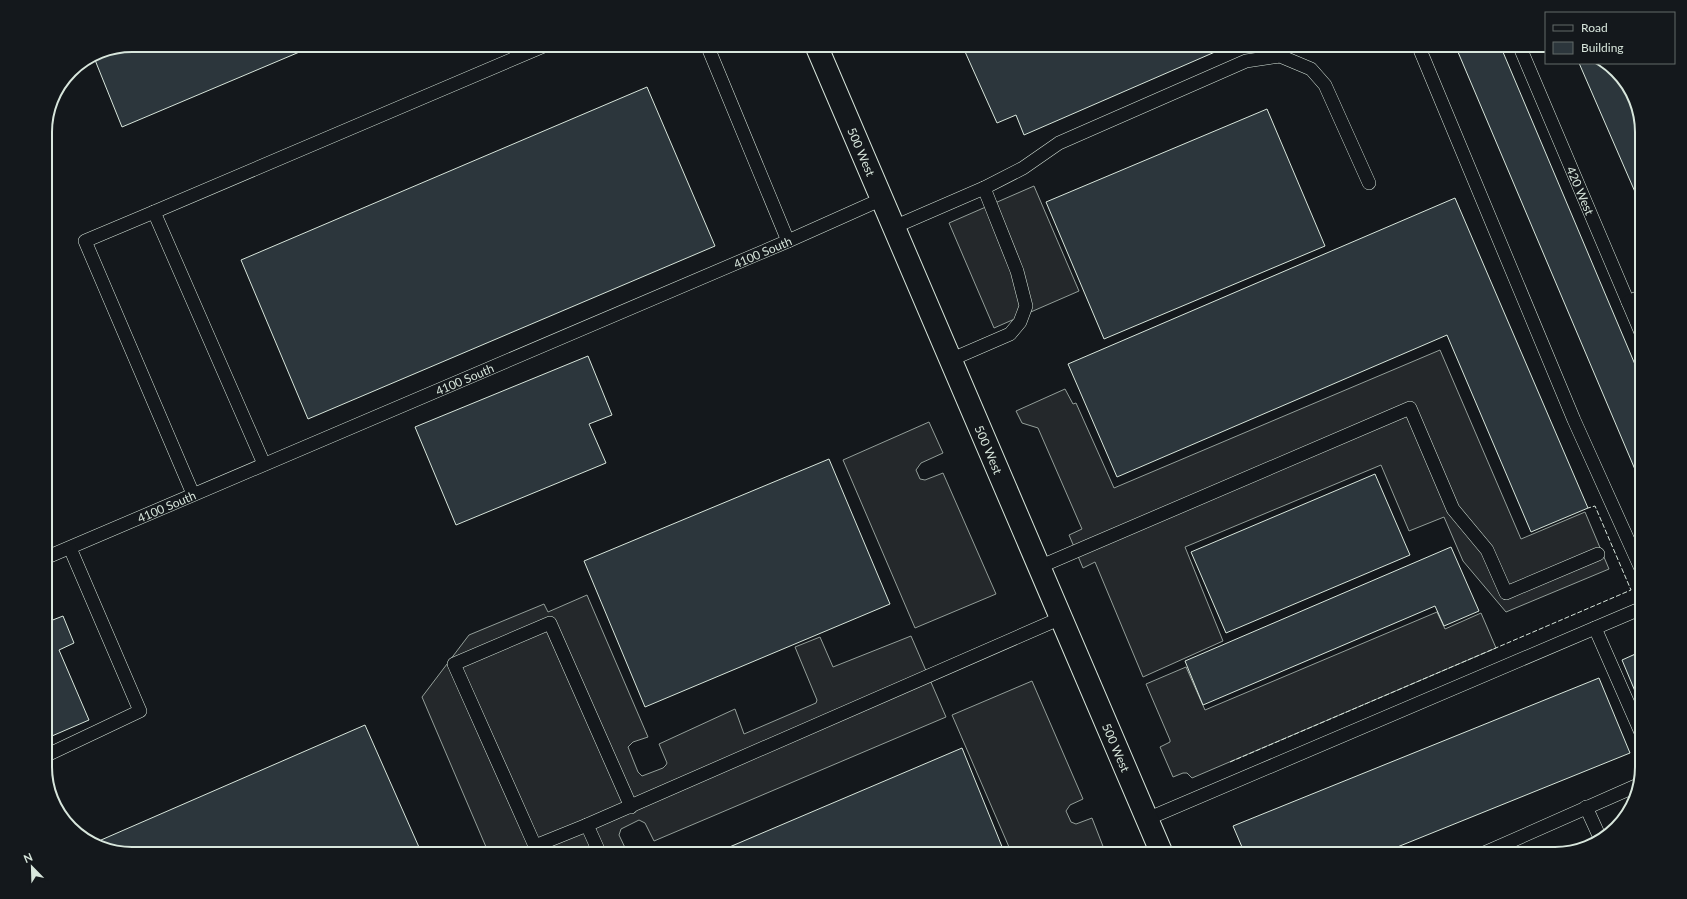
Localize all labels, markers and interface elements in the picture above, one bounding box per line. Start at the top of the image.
legend [1545,12,1675,64]
text: Road [1581,20,1608,35]
text: Building [1581,40,1624,55]
street label: 500 West [845,125,879,179]
street label: 420 West [1564,164,1598,218]
street label: 4100 South [731,233,794,271]
street label: 4100 South [433,360,496,398]
street label: 500 West [972,423,1006,477]
street label: 4100 South [135,487,198,525]
street label: 500 West [1099,721,1134,775]
north arrow [12,847,52,887]
text: N [21,850,34,865]

